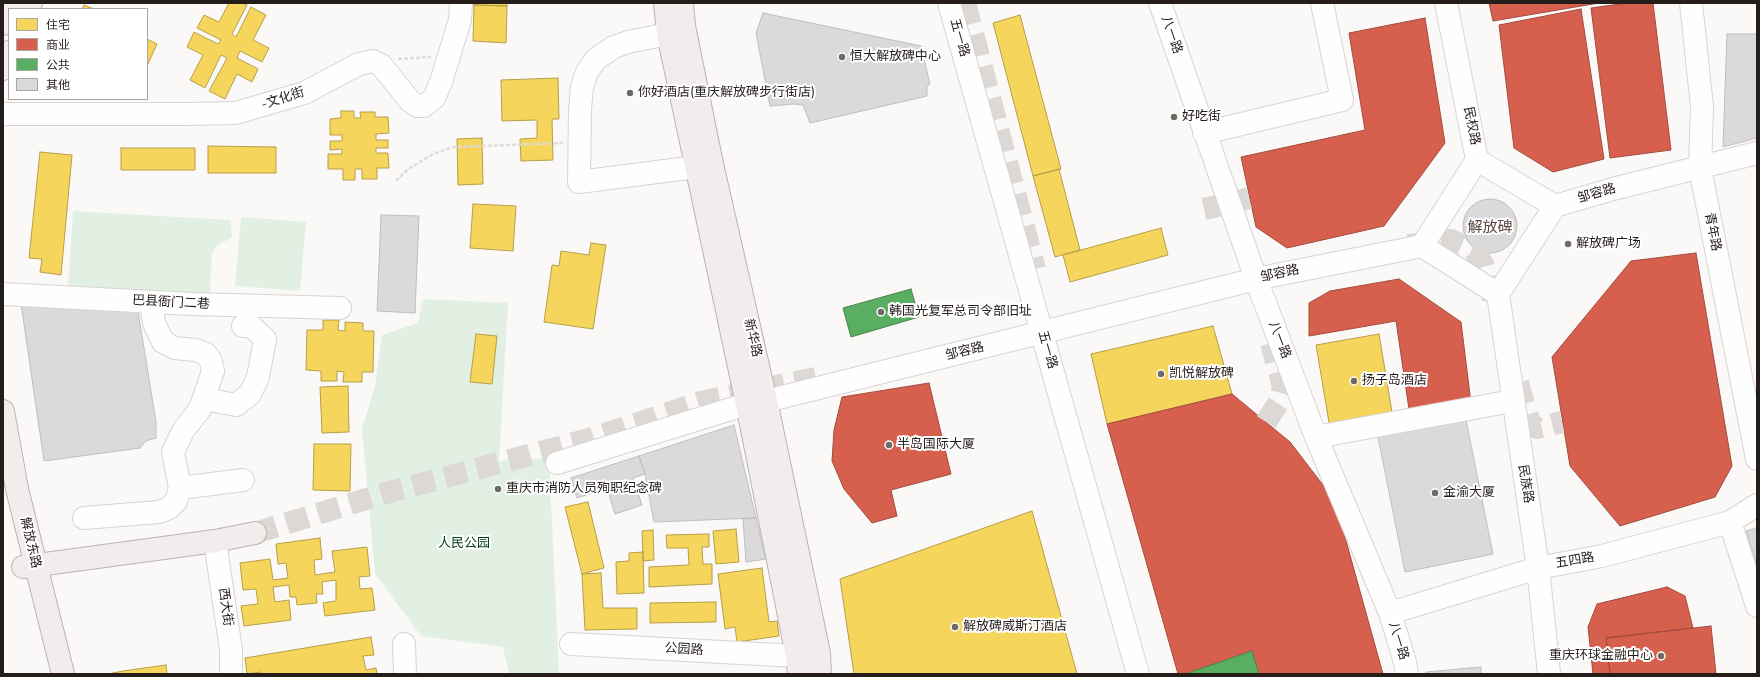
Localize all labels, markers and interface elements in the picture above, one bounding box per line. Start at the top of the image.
legend [8,8,148,100]
street label: 八一路 [1157,14,1185,56]
text: 住宅 [46,17,70,33]
street label: 五一路 [946,17,972,59]
text: 商业 [46,37,70,53]
place label: 恒大解放碑中心 [850,49,941,65]
marker: 恒大解放碑中心 [837,52,847,62]
text: 公共 [46,57,70,73]
text: 其他 [46,77,70,93]
street label: -文化街 [259,85,307,113]
place label: 你好酒店(重庆解放碑步行街店) [638,85,815,101]
marker: 你好酒店(重庆解放碑步行街店) [625,88,635,98]
street label: 民权路 [1460,105,1482,147]
place label: 好吃街 [1182,109,1221,125]
marker: 好吃街 [1169,112,1179,122]
street label: 邹容路 [1576,181,1618,207]
street label: 青年路 [1701,211,1723,253]
district label: 解放碑 [1468,219,1512,237]
place label: 解放碑广场 [1576,236,1641,252]
marker: 解放碑广场 [1563,239,1573,249]
street label: 邹容路 [1259,262,1301,286]
street label: 巴县衙门二巷 [132,293,210,313]
place label: 韩国光复军总司令部旧址 [889,304,1032,320]
marker: 韩国光复军总司令部旧址 [876,307,886,317]
street label: 新华路 [740,317,764,359]
street label: 八一路 [1265,319,1293,361]
street label: 五一路 [1034,329,1060,371]
street label: 邹容路 [944,340,986,364]
place label: 凯悦解放碑 [1169,366,1234,382]
marker: 凯悦解放碑 [1156,369,1166,379]
place label: 扬子岛酒店 [1362,373,1427,389]
marker: 扬子岛酒店 [1349,376,1359,386]
place label: 半岛国际大厦 [897,437,975,453]
marker: 半岛国际大厦 [884,440,894,450]
street label: 民族路 [1514,464,1536,504]
place label: 重庆市消防人员殉职纪念碑 [506,481,662,497]
marker: 重庆市消防人员殉职纪念碑 [493,484,503,494]
place label: 金渝大厦 [1443,485,1495,501]
marker: 金渝大厦 [1430,488,1440,498]
street label: 解放东路 [17,516,43,570]
park label: 人民公园 [438,536,490,552]
street label: 五四路 [1554,550,1596,572]
street label: 西大街 [215,587,235,627]
place label: 解放碑威斯汀酒店 [963,619,1067,635]
street label: 八一路 [1385,620,1411,662]
marker: 解放碑威斯汀酒店 [950,622,960,632]
street label: 公园路 [664,641,704,659]
place label: 重庆环球金融中心 [1549,648,1653,664]
marker: 重庆环球金融中心 [1656,651,1666,661]

